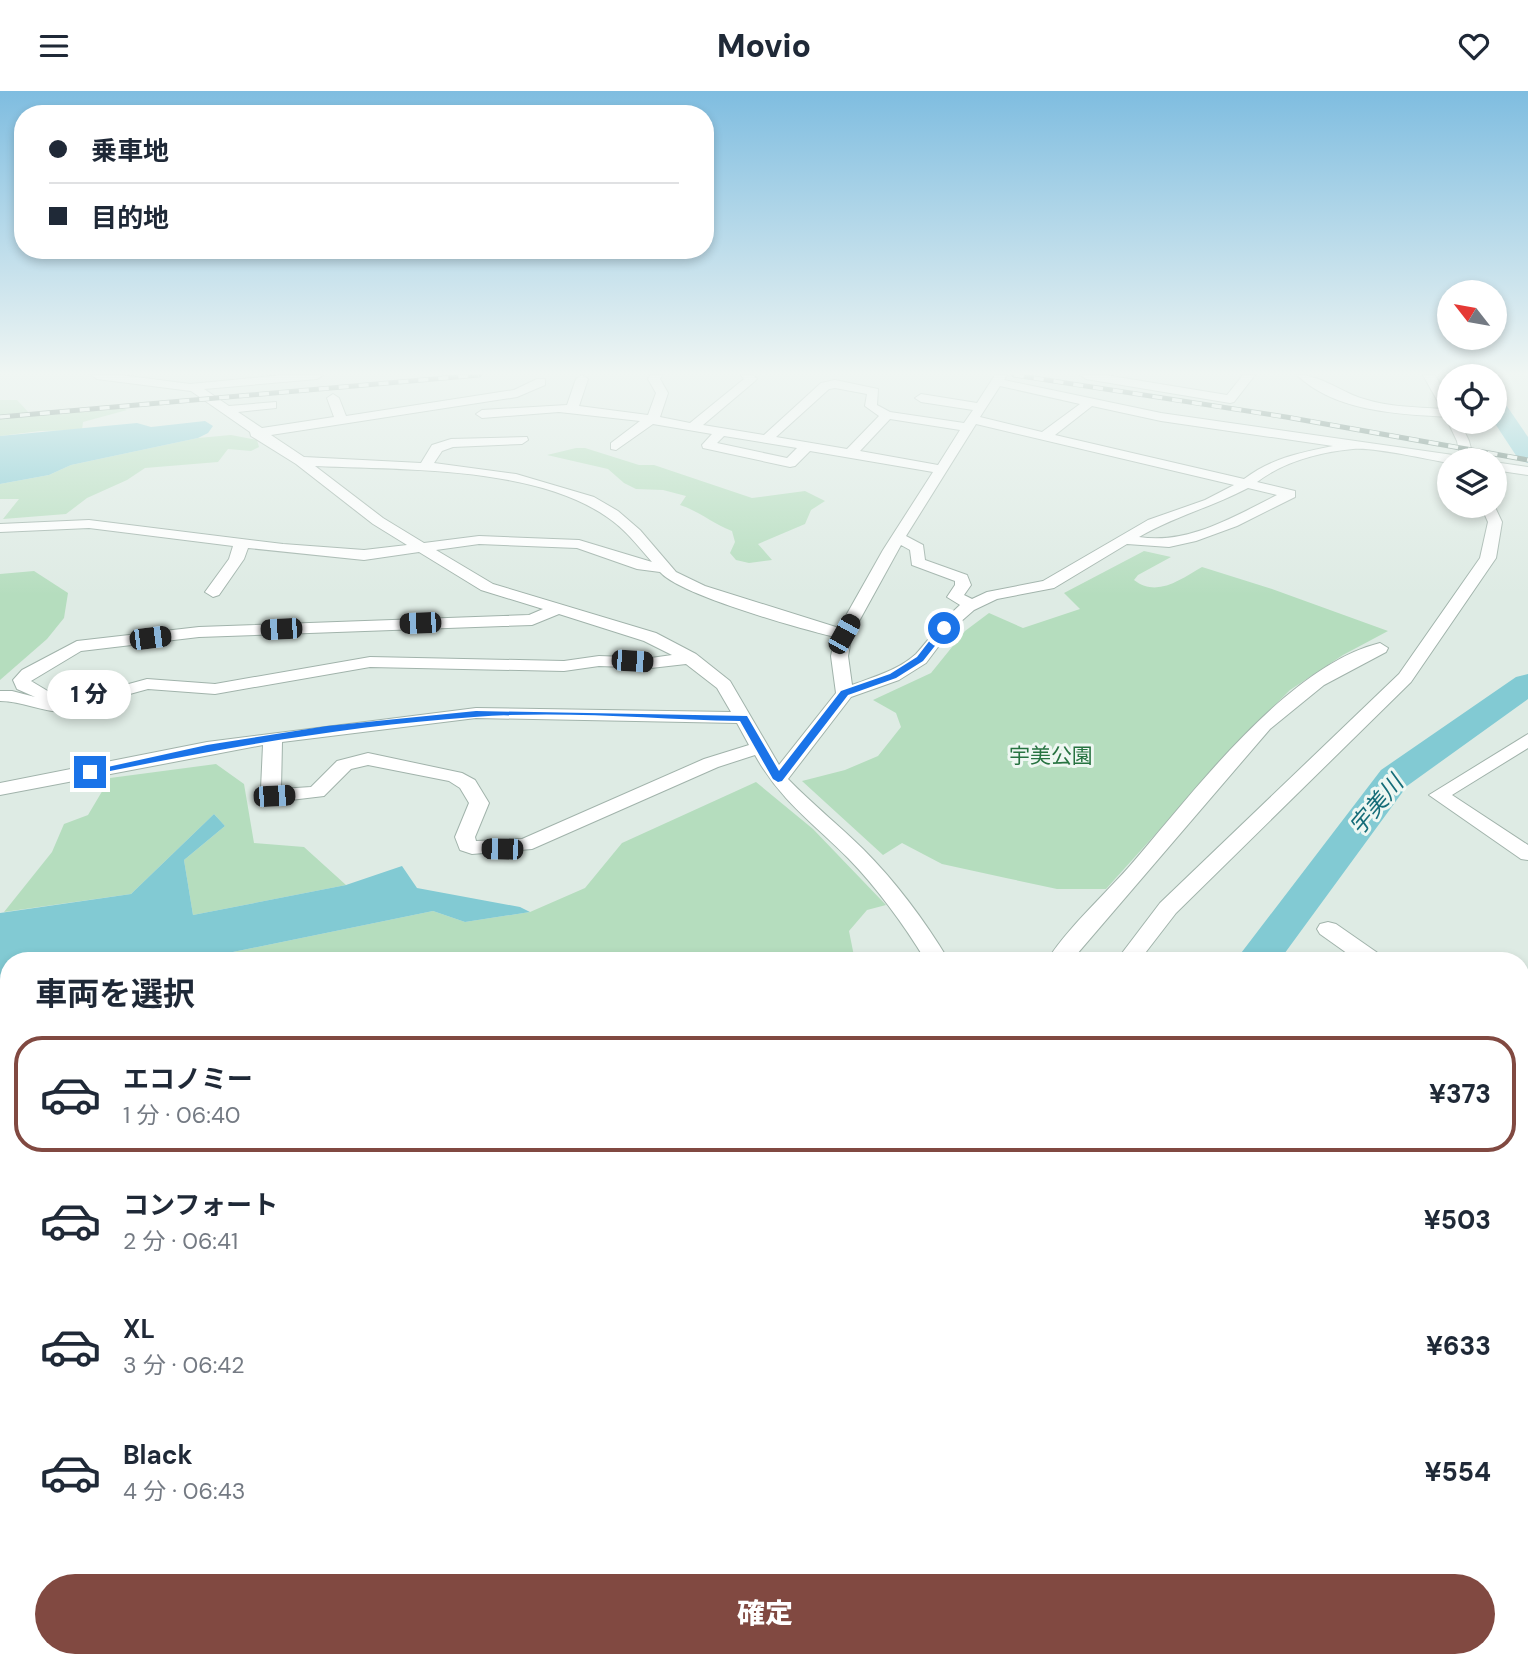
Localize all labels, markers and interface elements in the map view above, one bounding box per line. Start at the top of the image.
text: Movio [717,25,811,67]
icon: menu [35,27,73,65]
icon: heart [1455,27,1493,65]
text: 乗車地 [91,134,169,168]
text: 目的地 [91,201,169,235]
north arrow [1437,280,1507,350]
map controls [1437,280,1507,518]
button: locate [1437,364,1507,434]
button: layers [1437,448,1507,518]
car [825,611,864,657]
car [399,612,442,634]
route start [928,612,960,644]
car [260,617,303,641]
car [128,625,173,651]
car [611,649,654,673]
callout: 1 分 [48,671,132,719]
text: 1 分 [71,679,107,709]
park label: 宇美公園 [1009,742,1093,770]
route end [74,756,106,788]
water label: 宇美川 [1342,767,1412,841]
car [253,784,296,808]
car [481,838,524,860]
text: 車両を選択 [35,973,195,1015]
text: エコノミー [123,1062,253,1096]
icon: car [39,1063,102,1126]
text: ¥373 [1429,1077,1491,1111]
text: 1 分 · 06:40 [123,1100,241,1130]
text: コンフォート [123,1188,278,1222]
icon: car [39,1189,102,1252]
text: ¥503 [1424,1203,1491,1237]
text: 2 分 · 06:41 [123,1226,238,1256]
text: XL [123,1312,155,1346]
icon: car [39,1315,102,1378]
text: ¥633 [1426,1329,1491,1363]
text: 3 分 · 06:42 [123,1350,245,1380]
text: Black [123,1438,193,1472]
icon: car [39,1441,102,1504]
text: ¥554 [1425,1455,1491,1489]
text: 4 分 · 06:43 [123,1476,245,1506]
button: 確定 [35,1574,1495,1654]

